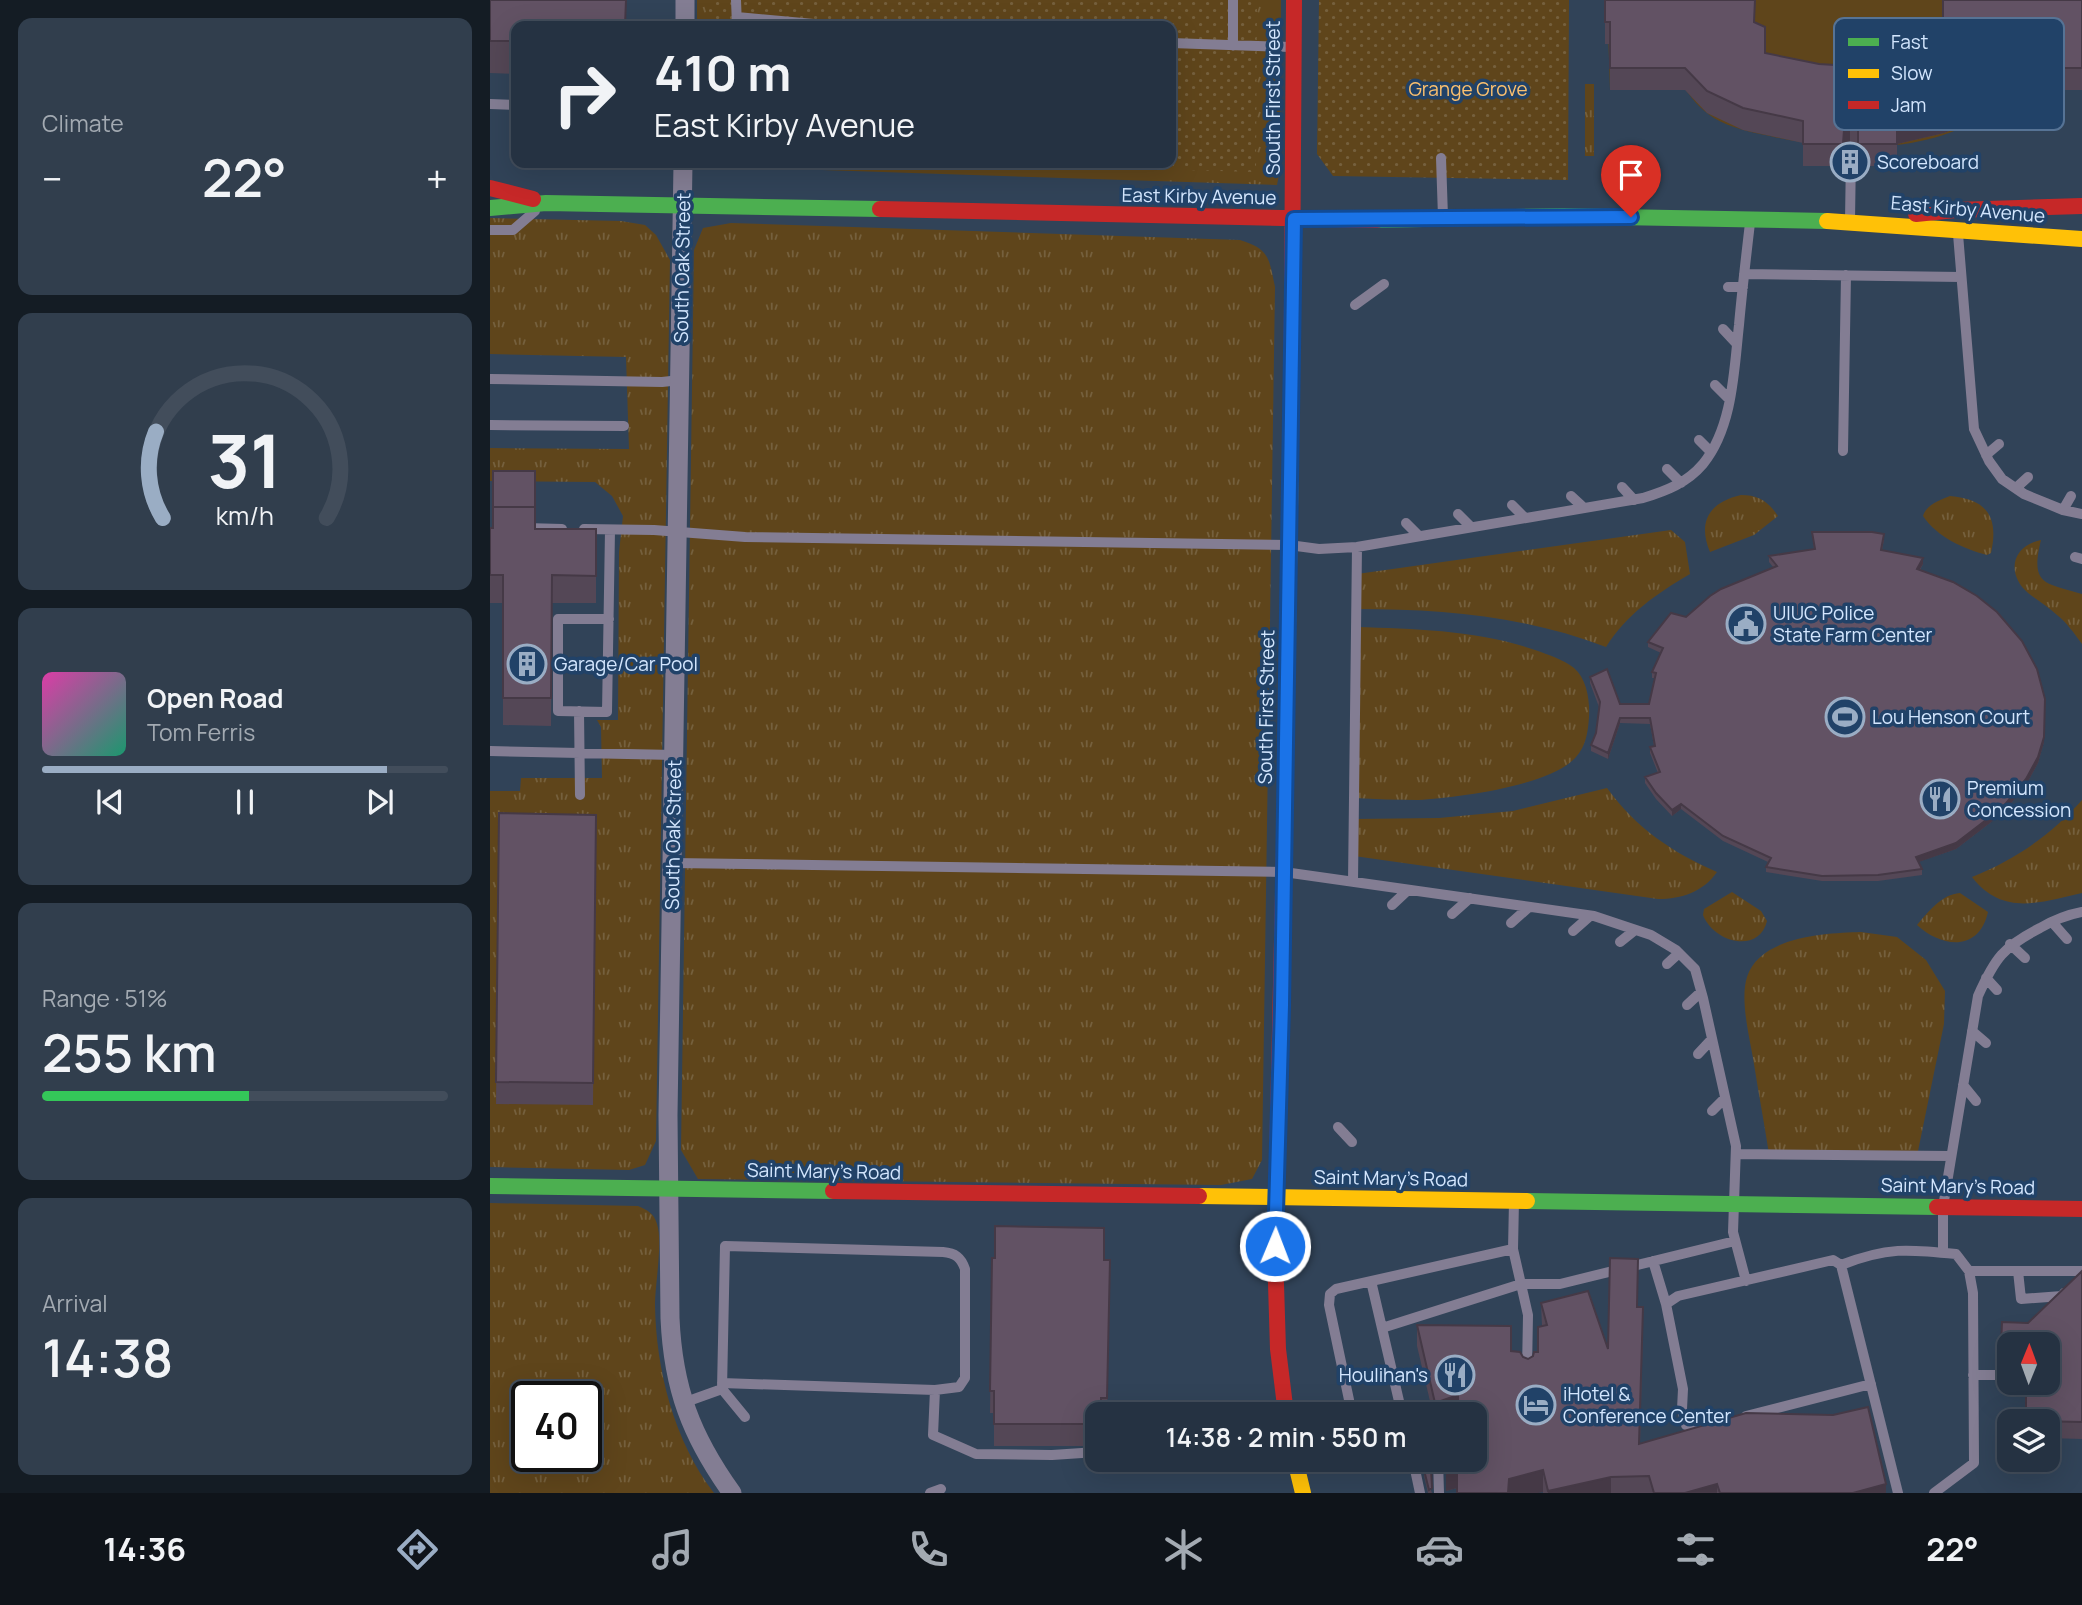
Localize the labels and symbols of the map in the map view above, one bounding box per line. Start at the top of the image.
legend [1834,18,2064,130]
street label: South First Street [1260,21,1286,175]
text: Fast [1891,29,1928,55]
text: Slow [1891,60,1933,86]
park label: Grange Grove [1408,76,1528,102]
text: Jam [1891,92,1926,118]
building icon: Scoreboard [1829,141,1871,183]
pin [1601,145,1661,217]
place label: Scoreboard [1877,149,1979,175]
street label: East Kirby Avenue [1121,182,1277,210]
street label: East Kirby Avenue [1890,189,2046,229]
street label: South Oak Street [668,193,696,343]
place label: UIUC Police State Farm Center [1773,600,1933,648]
public building icon: UIUC Police State Farm Center [1725,603,1767,645]
street label: South First Street [1252,629,1280,785]
building icon: Garage/Car Pool [506,643,548,685]
place label: Garage/Car Pool [554,651,698,677]
sports icon: Lou Henson Court [1824,696,1866,738]
place label: Lou Henson Court [1872,704,2030,730]
street label: South Oak Street [659,760,687,910]
place label: Premium Concession [1967,775,2071,823]
restaurant icon: Premium Concession [1919,778,1961,820]
street label: Saint Mary's Road [747,1157,901,1185]
street label: Saint Mary's Road [1314,1164,1468,1192]
street label: Saint Mary's Road [1881,1172,2035,1200]
position arrow [1238,1209,1312,1283]
north arrow [1997,1332,2060,1395]
restaurant icon: Houlihan's [1434,1354,1476,1396]
place label: Houlihan's [1339,1362,1428,1388]
speed limit sign: 40 [511,1381,602,1472]
place label: iHotel & Conference Center [1563,1381,1731,1429]
hotel icon: iHotel & Conference Center [1515,1384,1557,1426]

